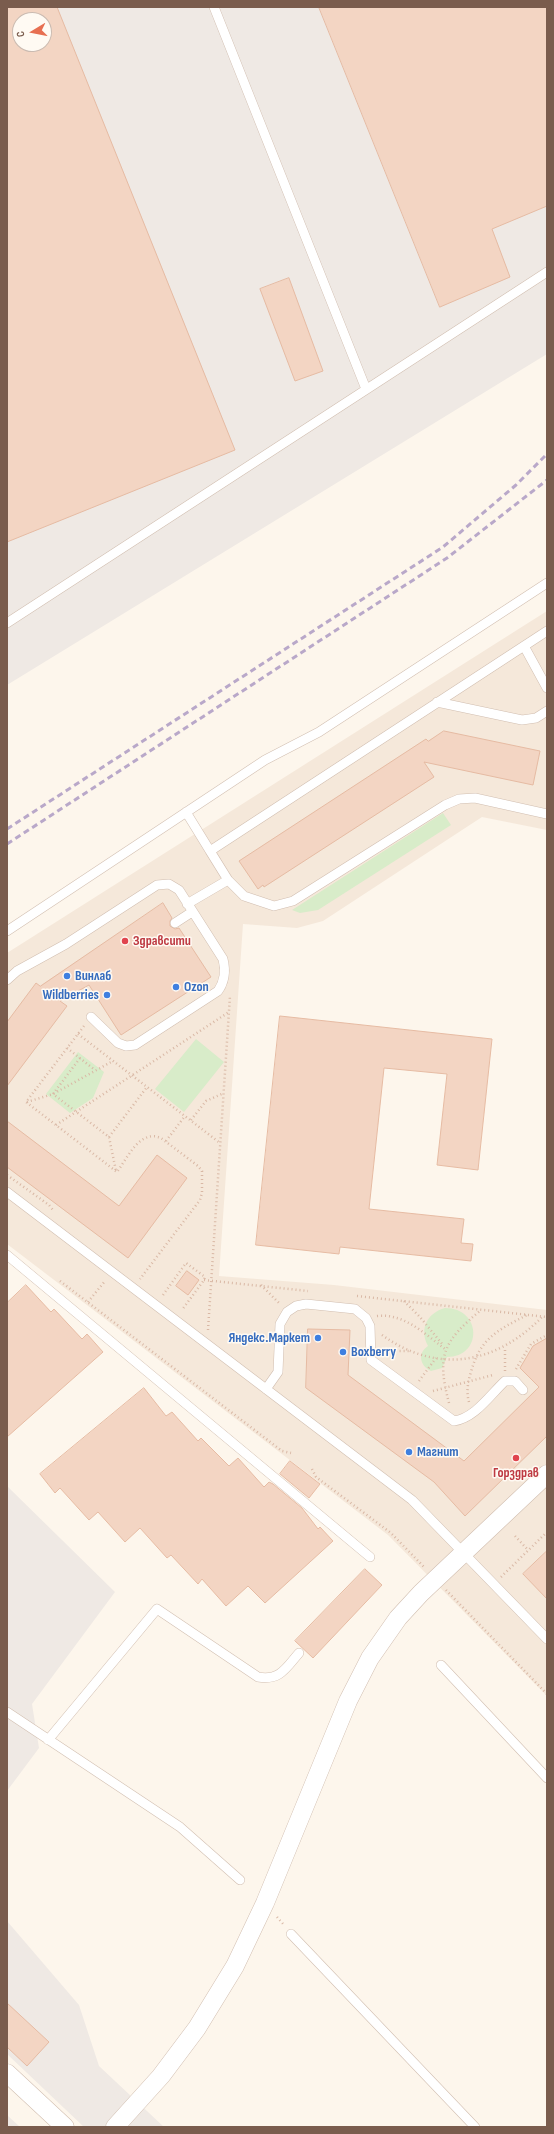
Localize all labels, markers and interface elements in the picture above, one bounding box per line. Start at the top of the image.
north arrow [12,12,52,52]
text: С [14,30,28,38]
place label: Здравсити [133,933,191,949]
marker: Здравсити [120,936,130,946]
place label: Винлаб [75,968,111,984]
marker: Винлаб [62,971,72,981]
place label: Ozon [184,979,209,995]
marker: Ozon [171,982,181,992]
place label: Wildberries [43,987,99,1003]
marker: Wildberries [102,990,112,1000]
place label: Яндекс.Маркет [228,1330,310,1346]
marker: Яндекс.Маркет [313,1333,323,1343]
place label: Boxberry [351,1344,396,1360]
marker: Boxberry [338,1347,348,1357]
place label: Магнит [417,1444,459,1460]
marker: Магнит [404,1447,414,1457]
marker: Горздрав [511,1453,521,1463]
place label: Горздрав [493,1465,539,1481]

